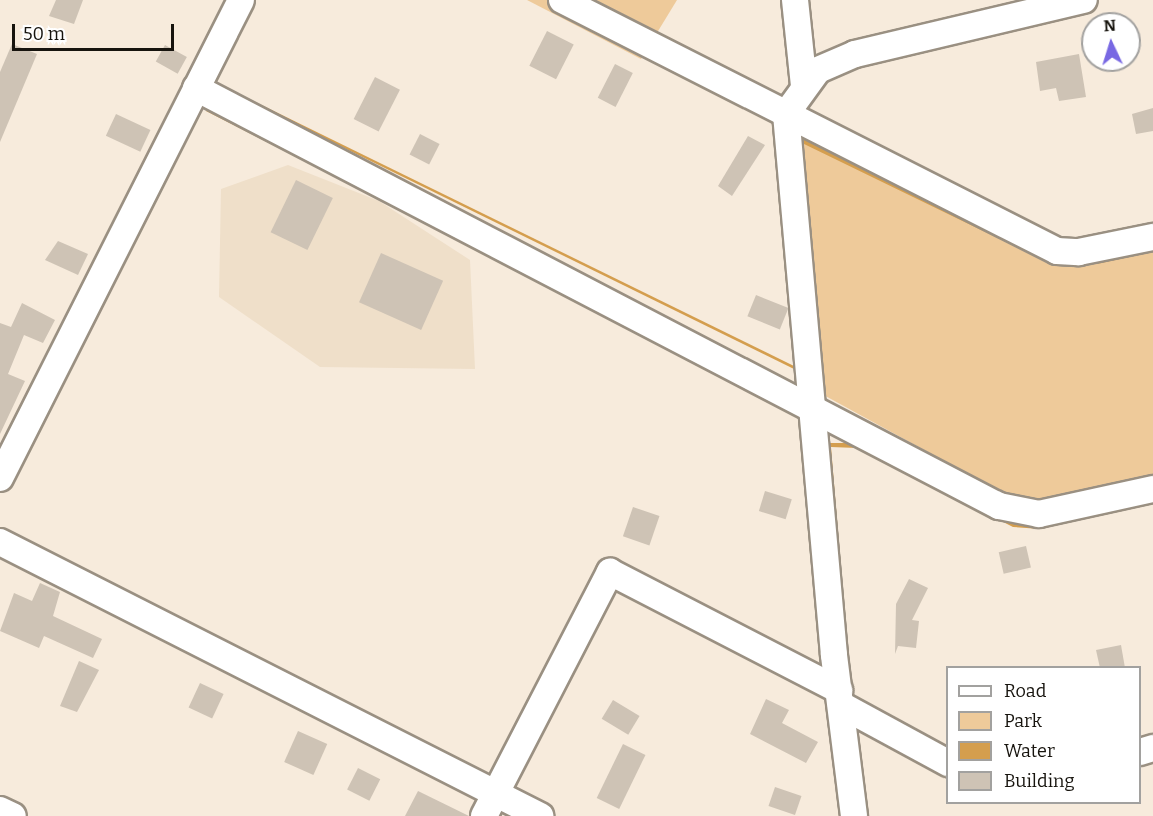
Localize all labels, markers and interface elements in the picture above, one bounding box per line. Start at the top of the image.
scale bar [15,12,177,50]
north arrow [1081,12,1141,72]
text: N [1103,16,1117,35]
text: 50 m [23,23,65,45]
legend [946,666,1141,804]
text: Road [1004,680,1046,702]
text: Park [1004,710,1042,732]
text: Water [1004,740,1055,762]
text: Building [1004,770,1075,792]

